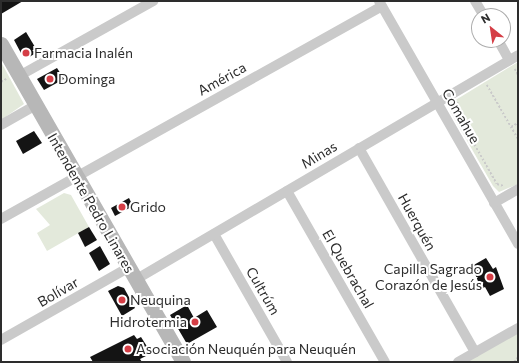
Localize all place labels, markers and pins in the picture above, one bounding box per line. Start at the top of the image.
place label: Farmacia Inalén [34,45,133,61]
marker: Farmacia Inalén [21,48,31,58]
place label: Dominga [58,71,115,87]
marker: Dominga [45,74,55,84]
place label: Grido [130,199,166,215]
marker: Grido [117,202,127,212]
place label: Capilla Sagrado Corazón de Jesús [375,261,482,294]
marker: Capilla Sagrado Corazón de Jesús [485,272,495,282]
place label: Neuquina [130,292,191,308]
marker: Neuquina [117,295,127,305]
place label: Hidrotermia [109,314,187,330]
marker: Hidrotermia [190,317,200,327]
place label: Asociación Neuquén para Neuquén [136,341,356,357]
marker: Asociación Neuquén para Neuquén [123,344,133,354]

